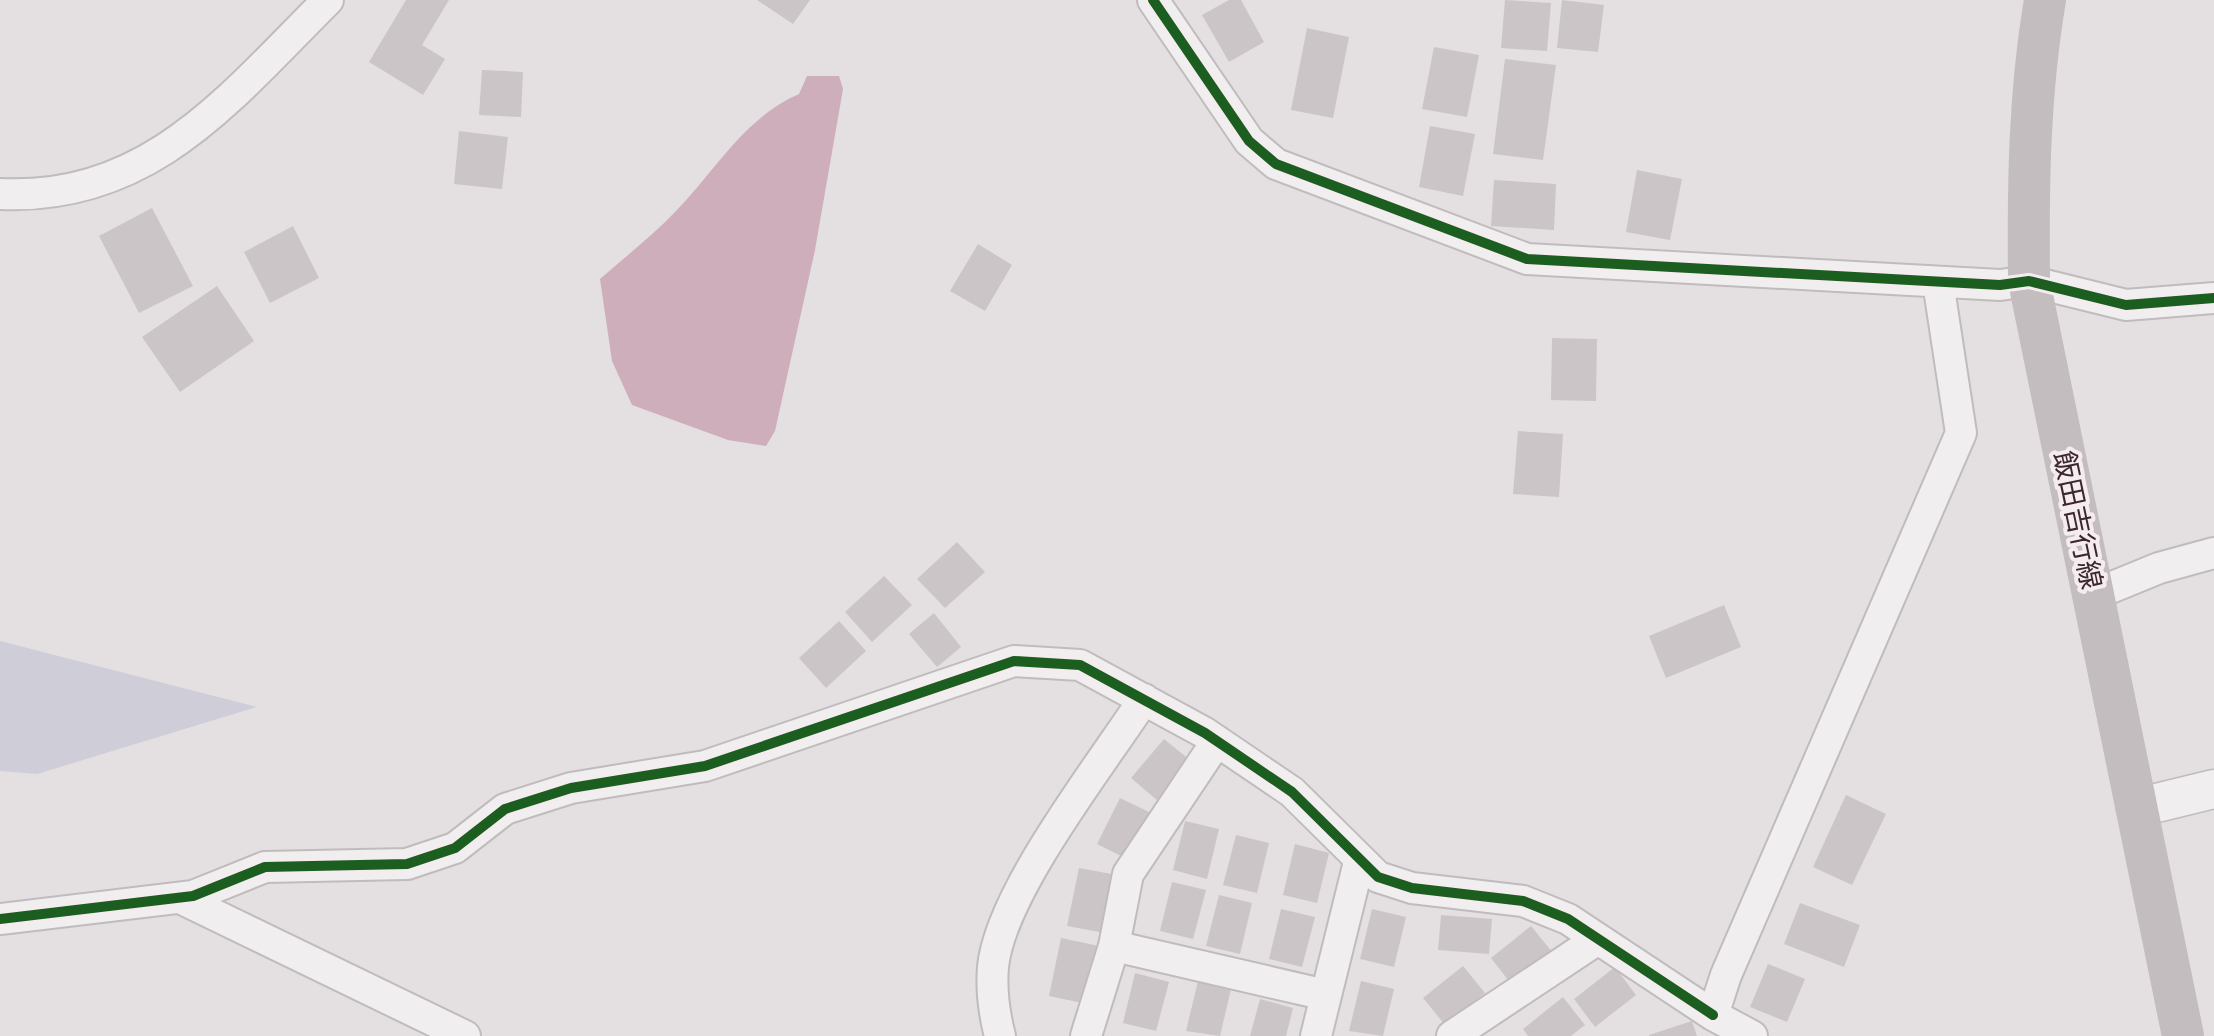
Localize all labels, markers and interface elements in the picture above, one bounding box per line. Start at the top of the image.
street label: 飯田吉行線 [2043,447,2112,593]

